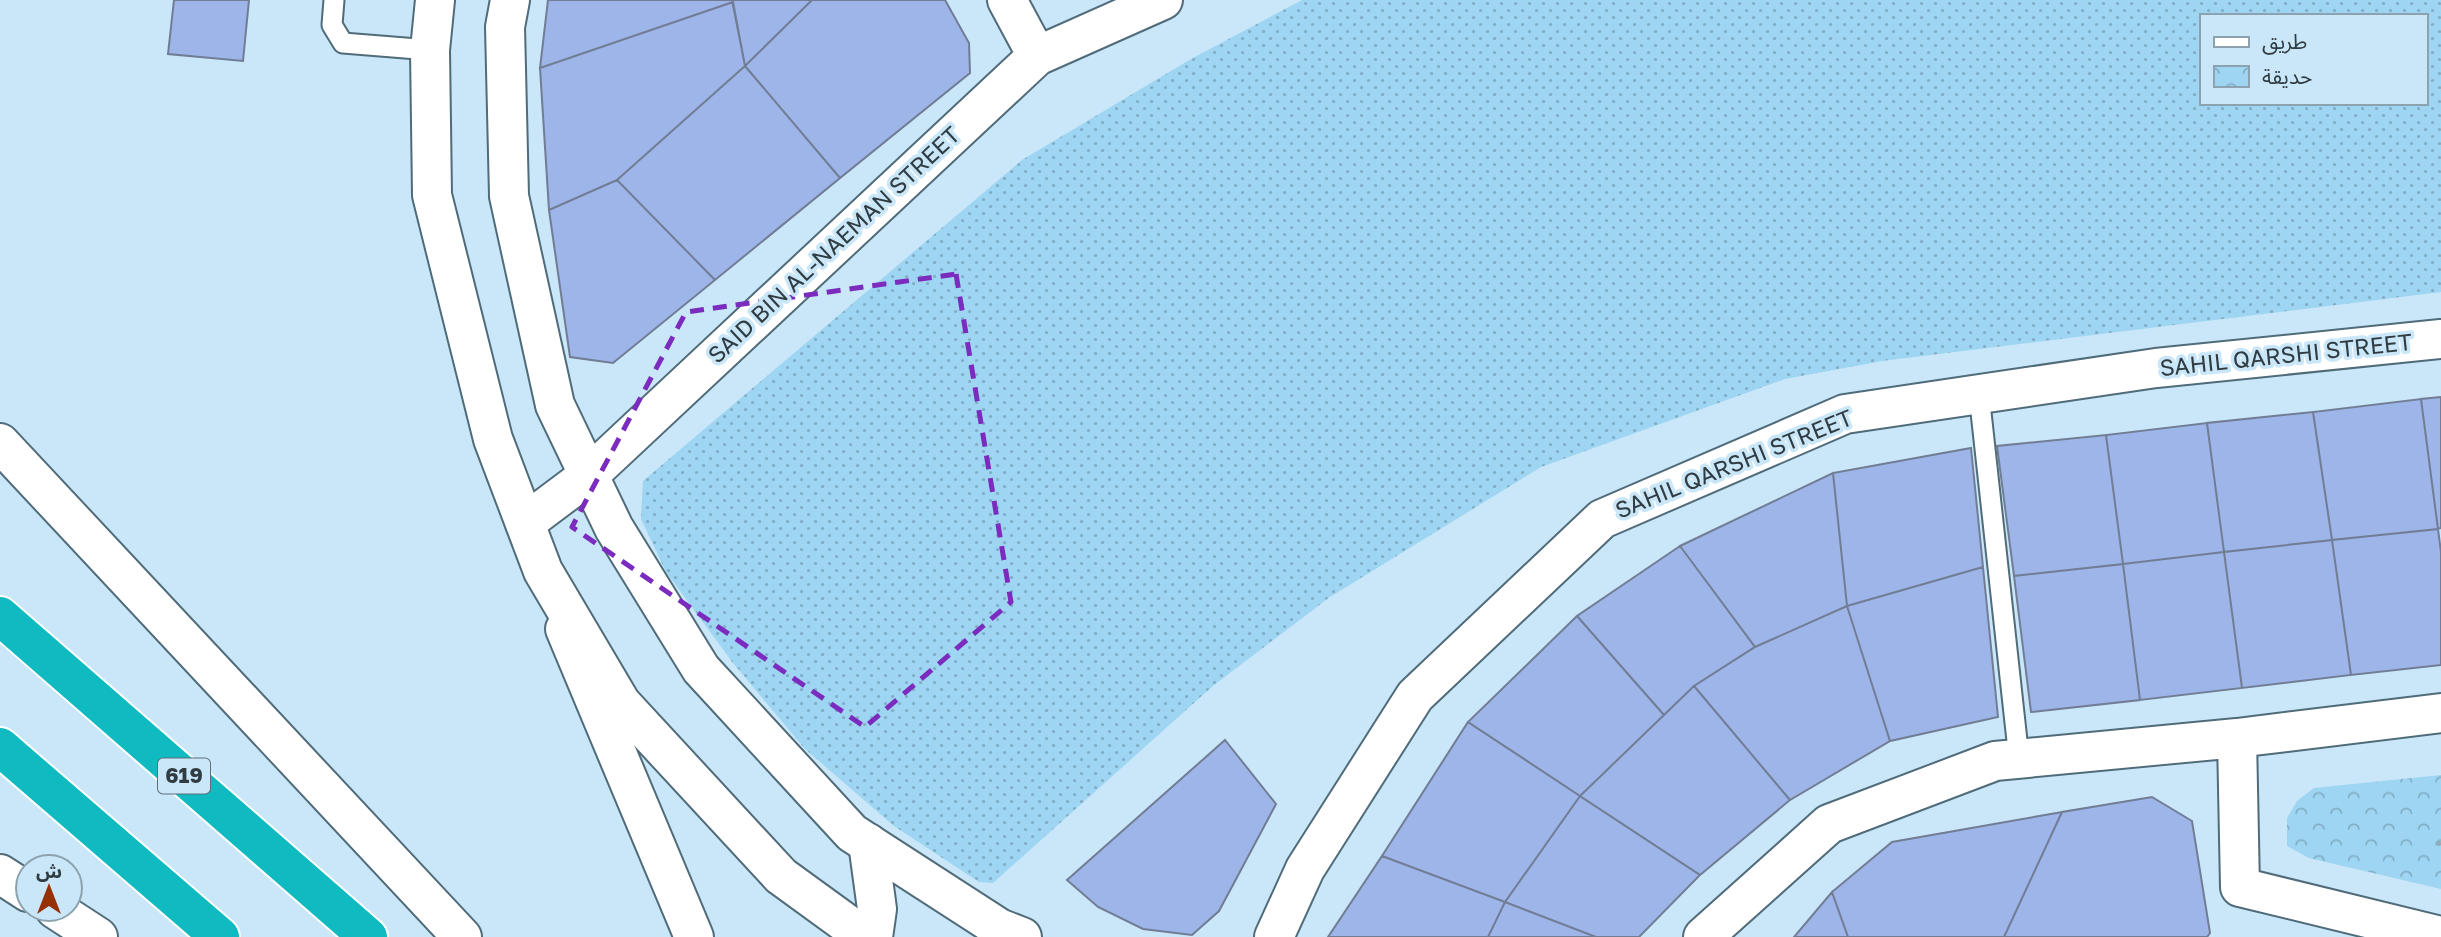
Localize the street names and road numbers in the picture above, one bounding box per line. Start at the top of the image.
street label: SAID BIN AL-NAEMAN STREET [701,120,965,369]
street label: SAHIL QARSHI STREET [2158,327,2413,381]
street label: SAHIL QARSHI STREET [1611,403,1856,524]
road number: 619 [158,758,210,794]

